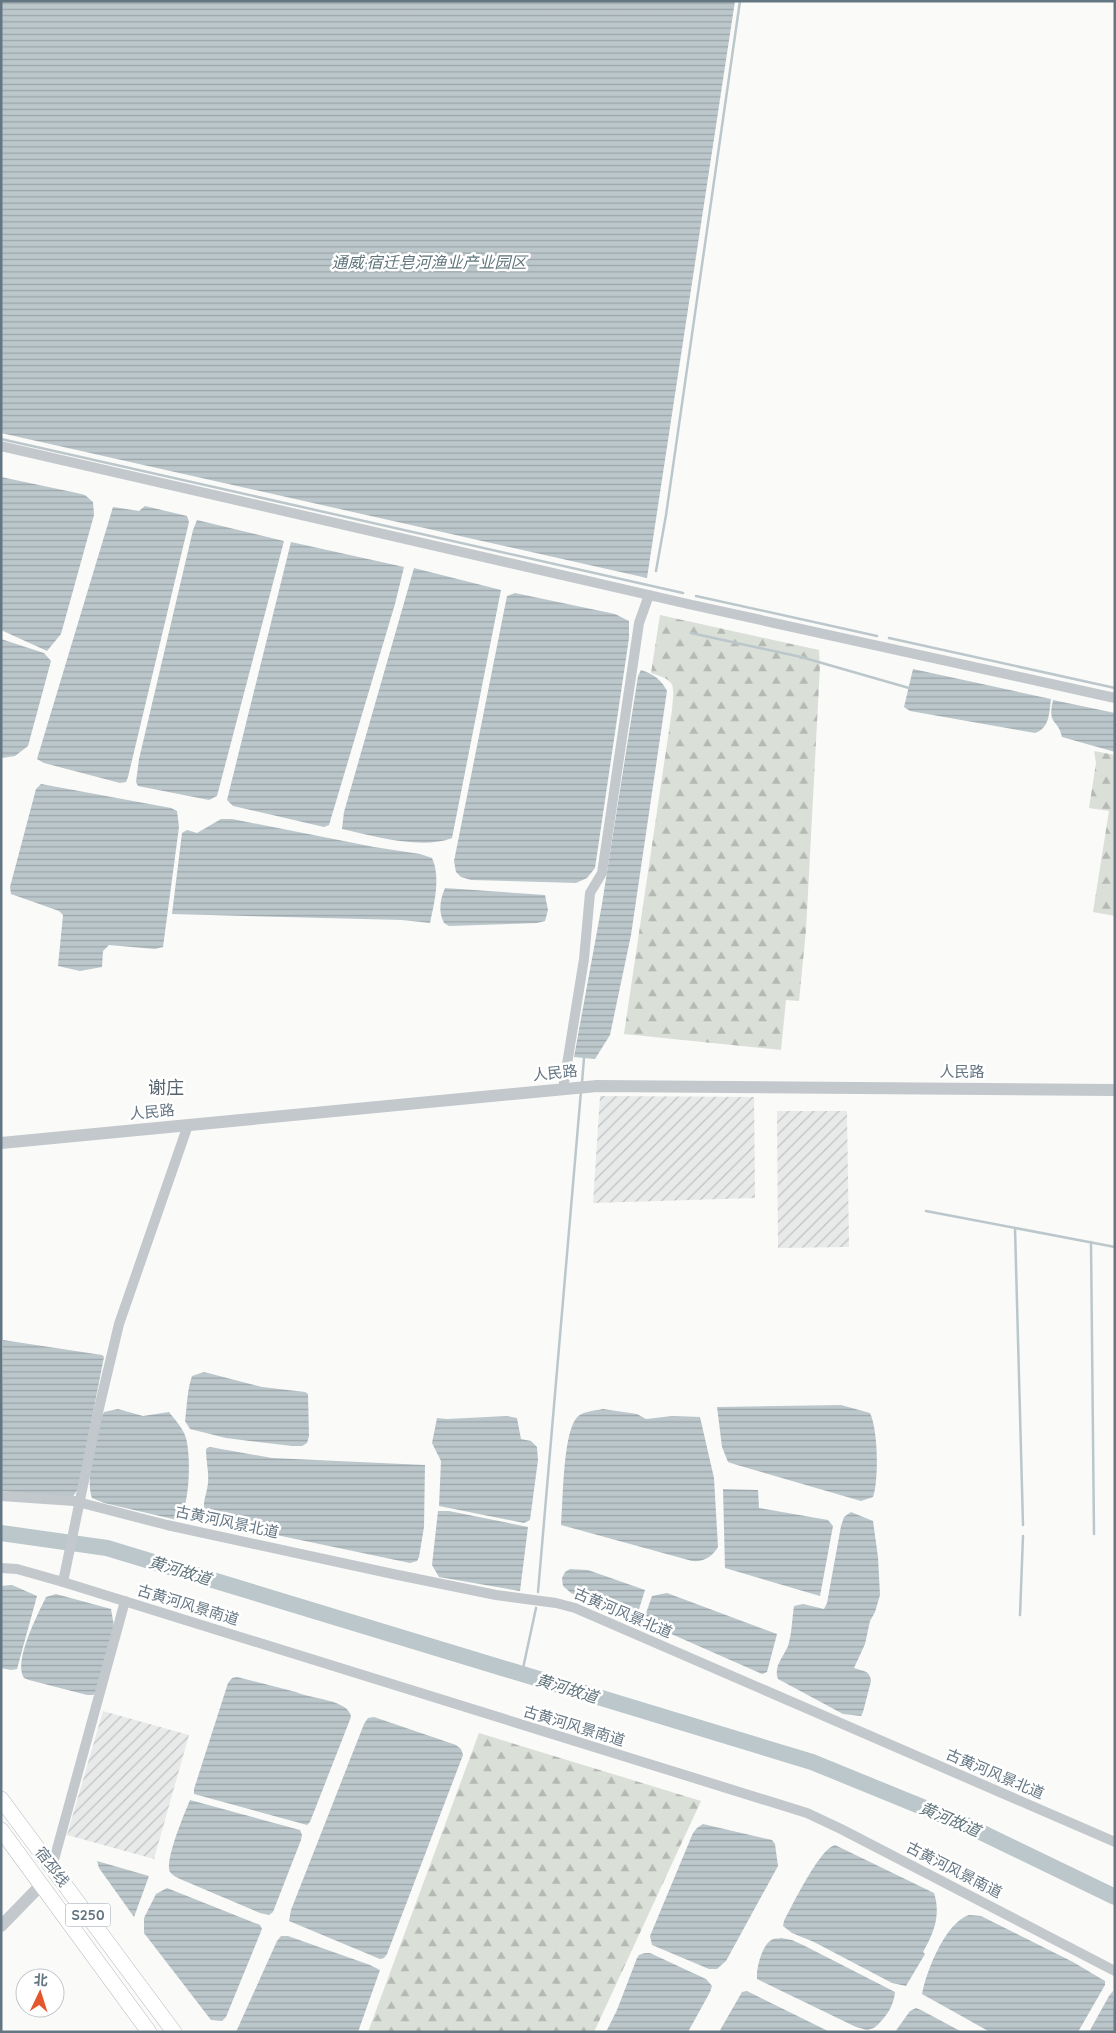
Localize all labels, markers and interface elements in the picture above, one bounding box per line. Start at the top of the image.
water label: 通威·宿迁皂河渔业产业园区 [331,252,529,272]
street label: 人民路 [532,1061,578,1084]
street label: 人民路 [939,1062,985,1081]
district label: 谢庄 [148,1076,184,1099]
street label: 人民路 [129,1100,175,1123]
street label: 古黄河风景北道 [174,1501,280,1542]
water label: 黄河故道 [146,1551,215,1590]
street label: 古黄河风景南道 [135,1580,241,1629]
street label: 古黄河风景北道 [571,1583,675,1642]
water label: 黄河故道 [533,1669,602,1708]
street label: 古黄河风景南道 [521,1701,627,1750]
street label: 古黄河风景北道 [943,1744,1047,1803]
water label: 黄河故道 [917,1797,985,1841]
street label: 古黄河风景南道 [903,1837,1005,1902]
street label: 宿邳线 [31,1843,74,1890]
road number: S250 [66,1904,110,1926]
north arrow [15,1968,65,2018]
text: 北 [33,1971,49,1989]

